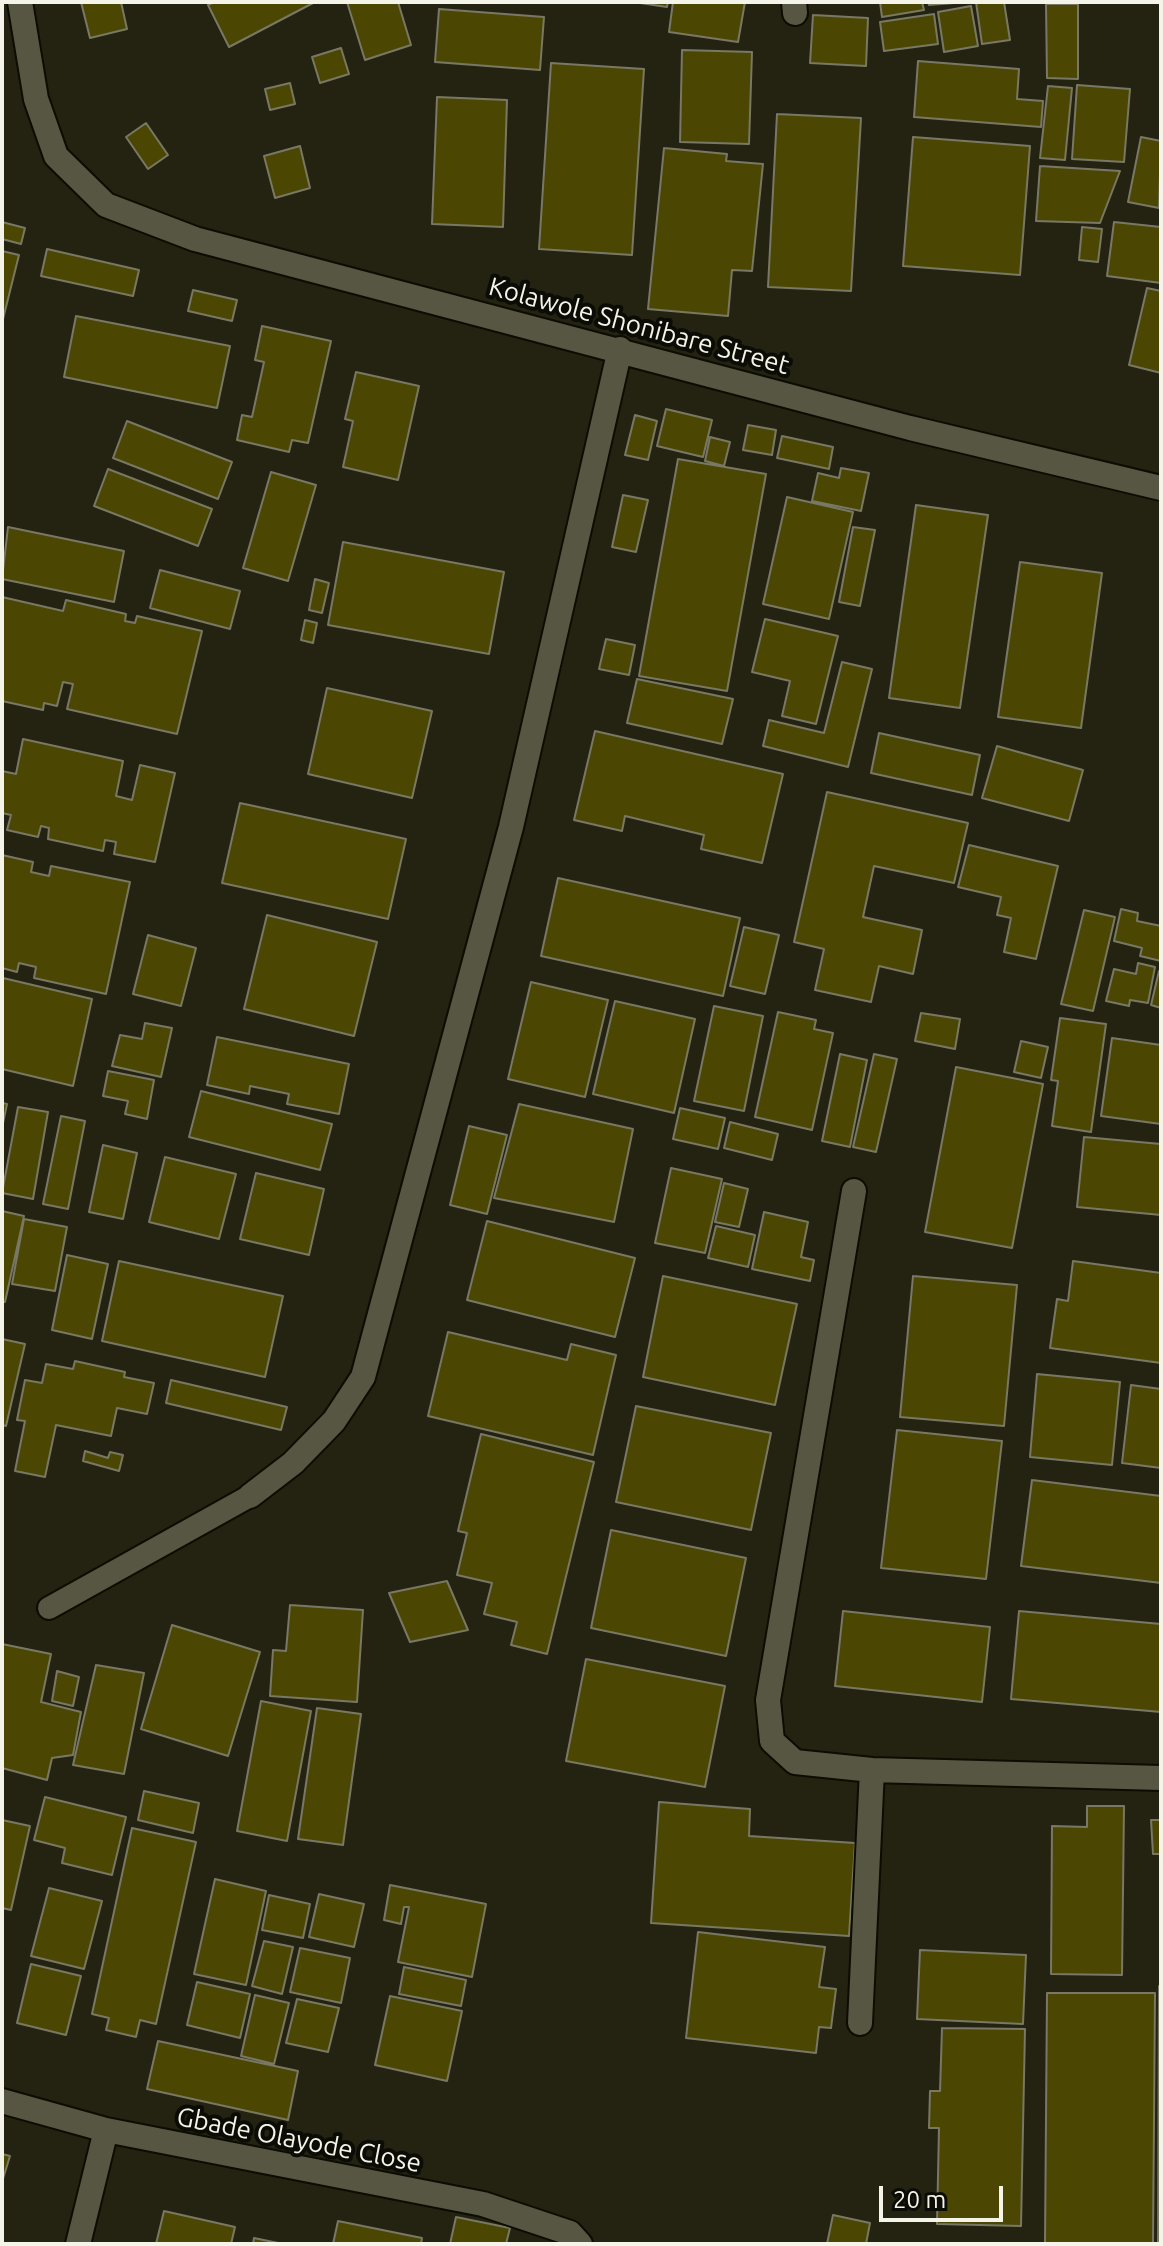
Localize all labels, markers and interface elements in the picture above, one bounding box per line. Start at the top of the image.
street label: Kolawole Shonibare Street [485,271,793,381]
street label: Gbade Olayode Close [174,2101,424,2179]
scale bar [883,2170,1007,2220]
text: 20 m [893,2186,946,2213]

